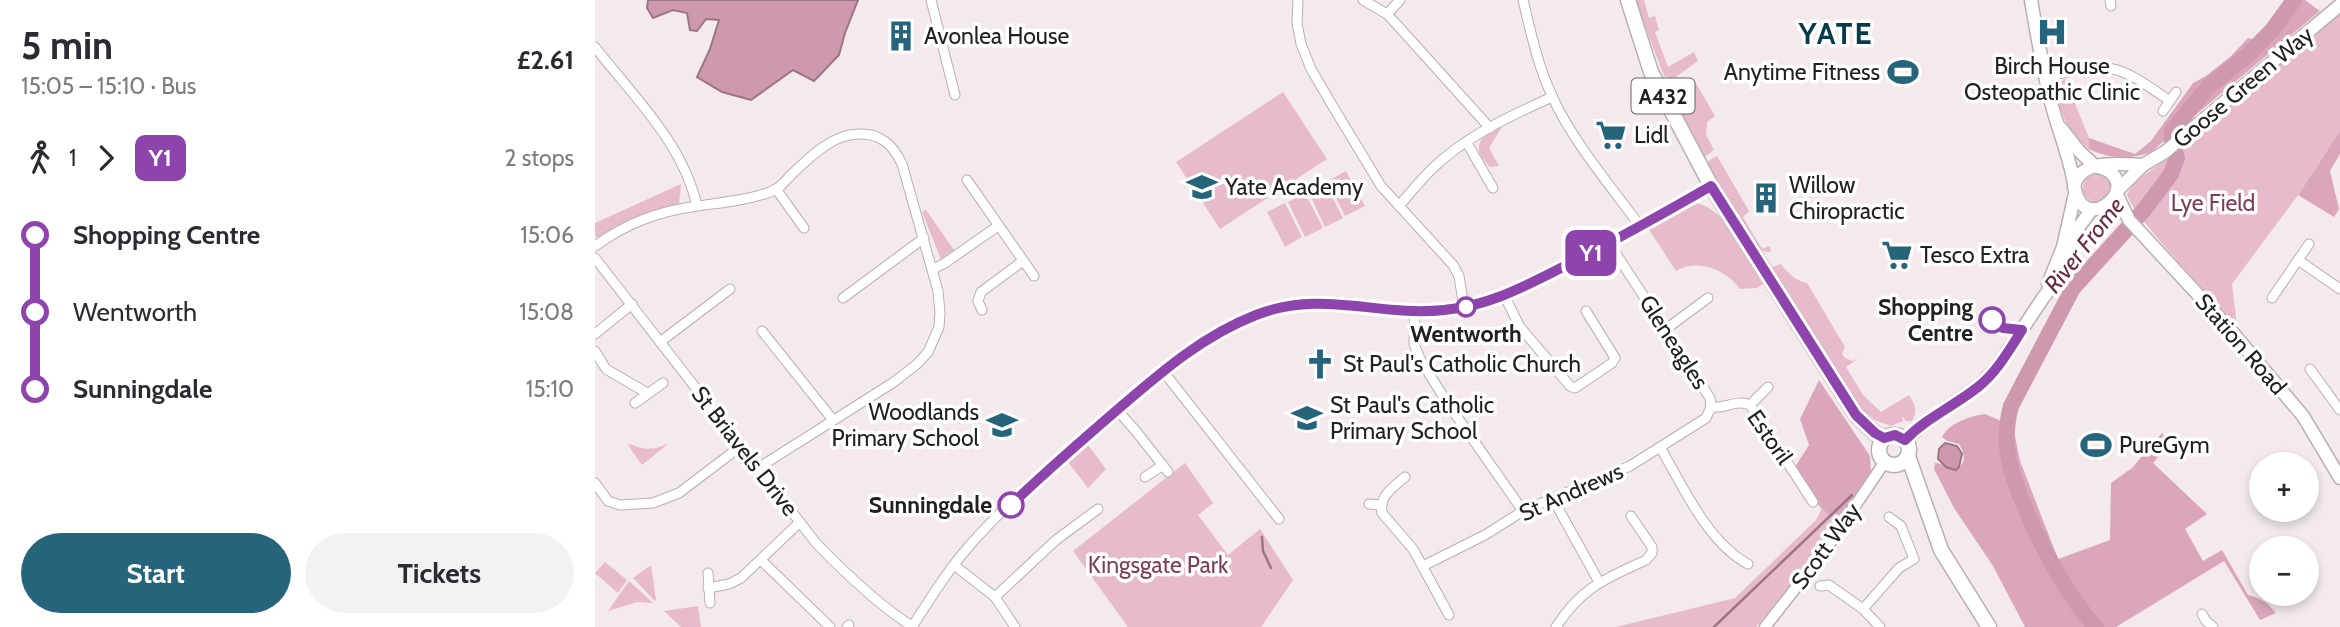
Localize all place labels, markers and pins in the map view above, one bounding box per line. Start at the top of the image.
hospital icon: Birch House Osteopathic Clinic [2035,15,2069,49]
building icon: Avonlea House [884,19,918,53]
place label: Avonlea House [924,22,1069,50]
place label: Birch House Osteopathic Clinic [1964,52,2140,106]
sports icon: Anytime Fitness [1886,55,1920,89]
place label: Anytime Fitness [1724,58,1880,86]
supermarket icon: Lidl [1594,118,1628,152]
place label: Lidl [1634,121,1669,149]
school or university icon: Yate Academy [1185,170,1219,204]
place label: Willow Chiropractic [1789,171,1905,225]
place label: Yate Academy [1224,173,1364,201]
building icon: Willow Chiropractic [1749,181,1783,215]
supermarket icon: Tesco Extra [1880,238,1914,272]
place label: Tesco Extra [1920,241,2029,269]
place label: Shopping Centre [1878,293,1973,347]
marker: Wentworth [1456,297,1476,317]
marker: Shopping Centre [1979,307,2005,333]
place label: Wentworth [1410,320,1522,348]
church icon: St Paul's Catholic Church [1303,347,1337,381]
place label: St Paul's Catholic Church [1343,350,1581,378]
place label: St Paul's Catholic Primary School [1330,391,1494,445]
place label: Woodlands Primary School [832,398,980,452]
school or university icon: St Paul's Catholic Primary School [1290,401,1324,435]
school or university icon: Woodlands Primary School [985,408,1019,442]
sports icon: PureGym [2079,428,2113,462]
place label: PureGym [2119,431,2210,459]
place label: Sunningdale [869,491,992,519]
marker: Sunningdale [998,492,1024,518]

